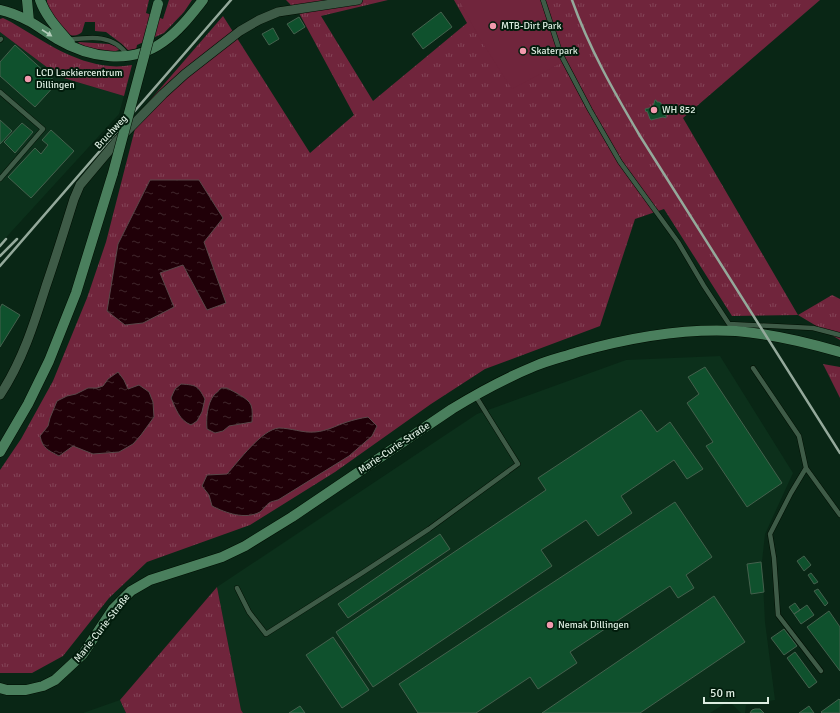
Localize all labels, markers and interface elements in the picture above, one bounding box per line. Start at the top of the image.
place label: MTB-Dirt Park [501,20,561,32]
marker: MTB-Dirt Park [488,21,498,31]
one-way arrow [42,29,53,37]
place label: Skaterpark [531,45,578,57]
marker: Skaterpark [518,46,528,56]
place label: LCD Lackiercentrum Dillingen [36,67,122,91]
marker: LCD Lackiercentrum Dillingen [23,74,33,84]
place label: WH 852 [662,104,696,116]
marker: WH 852 [649,105,659,115]
street label: Bruchweg [92,112,130,152]
street label: Marie-Curie-Straße [356,420,432,476]
street label: Marie-Curie-Straße [71,591,133,665]
place label: Nemak Dillingen [558,619,629,631]
marker: Nemak Dillingen [545,620,555,630]
scale bar [704,679,768,705]
text: 50 m [710,686,735,701]

